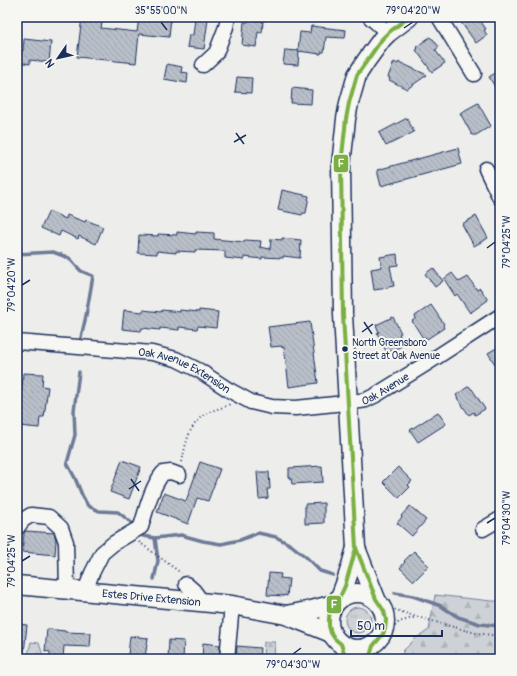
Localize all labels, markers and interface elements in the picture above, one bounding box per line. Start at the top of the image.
text: 35°55'00"N [135,5,188,17]
text: 79°04'20"W [386,5,441,17]
north arrow [38,38,78,78]
text: N [42,56,58,70]
line badge: F [333,154,349,173]
text: F [338,157,345,170]
text: 79°04'25"W [501,215,513,269]
text: 79°04'20"W [6,257,18,312]
place label: North Greensboro Street at Oak Avenue [352,337,440,362]
marker: North Greensboro Street at Oak Avenue [340,344,350,354]
street label: Oak Avenue Extension [138,345,233,396]
street label: Oak Avenue [361,369,412,407]
text: 79°04'30"W [501,490,513,545]
text: 79°04'25"W [6,534,18,588]
street label: Estes Drive Extension [102,586,201,609]
line badge: F [326,595,342,614]
text: F [331,598,338,611]
scale bar [351,612,442,638]
text: 50 m [357,619,385,634]
text: 79°04'30"W [266,659,321,671]

